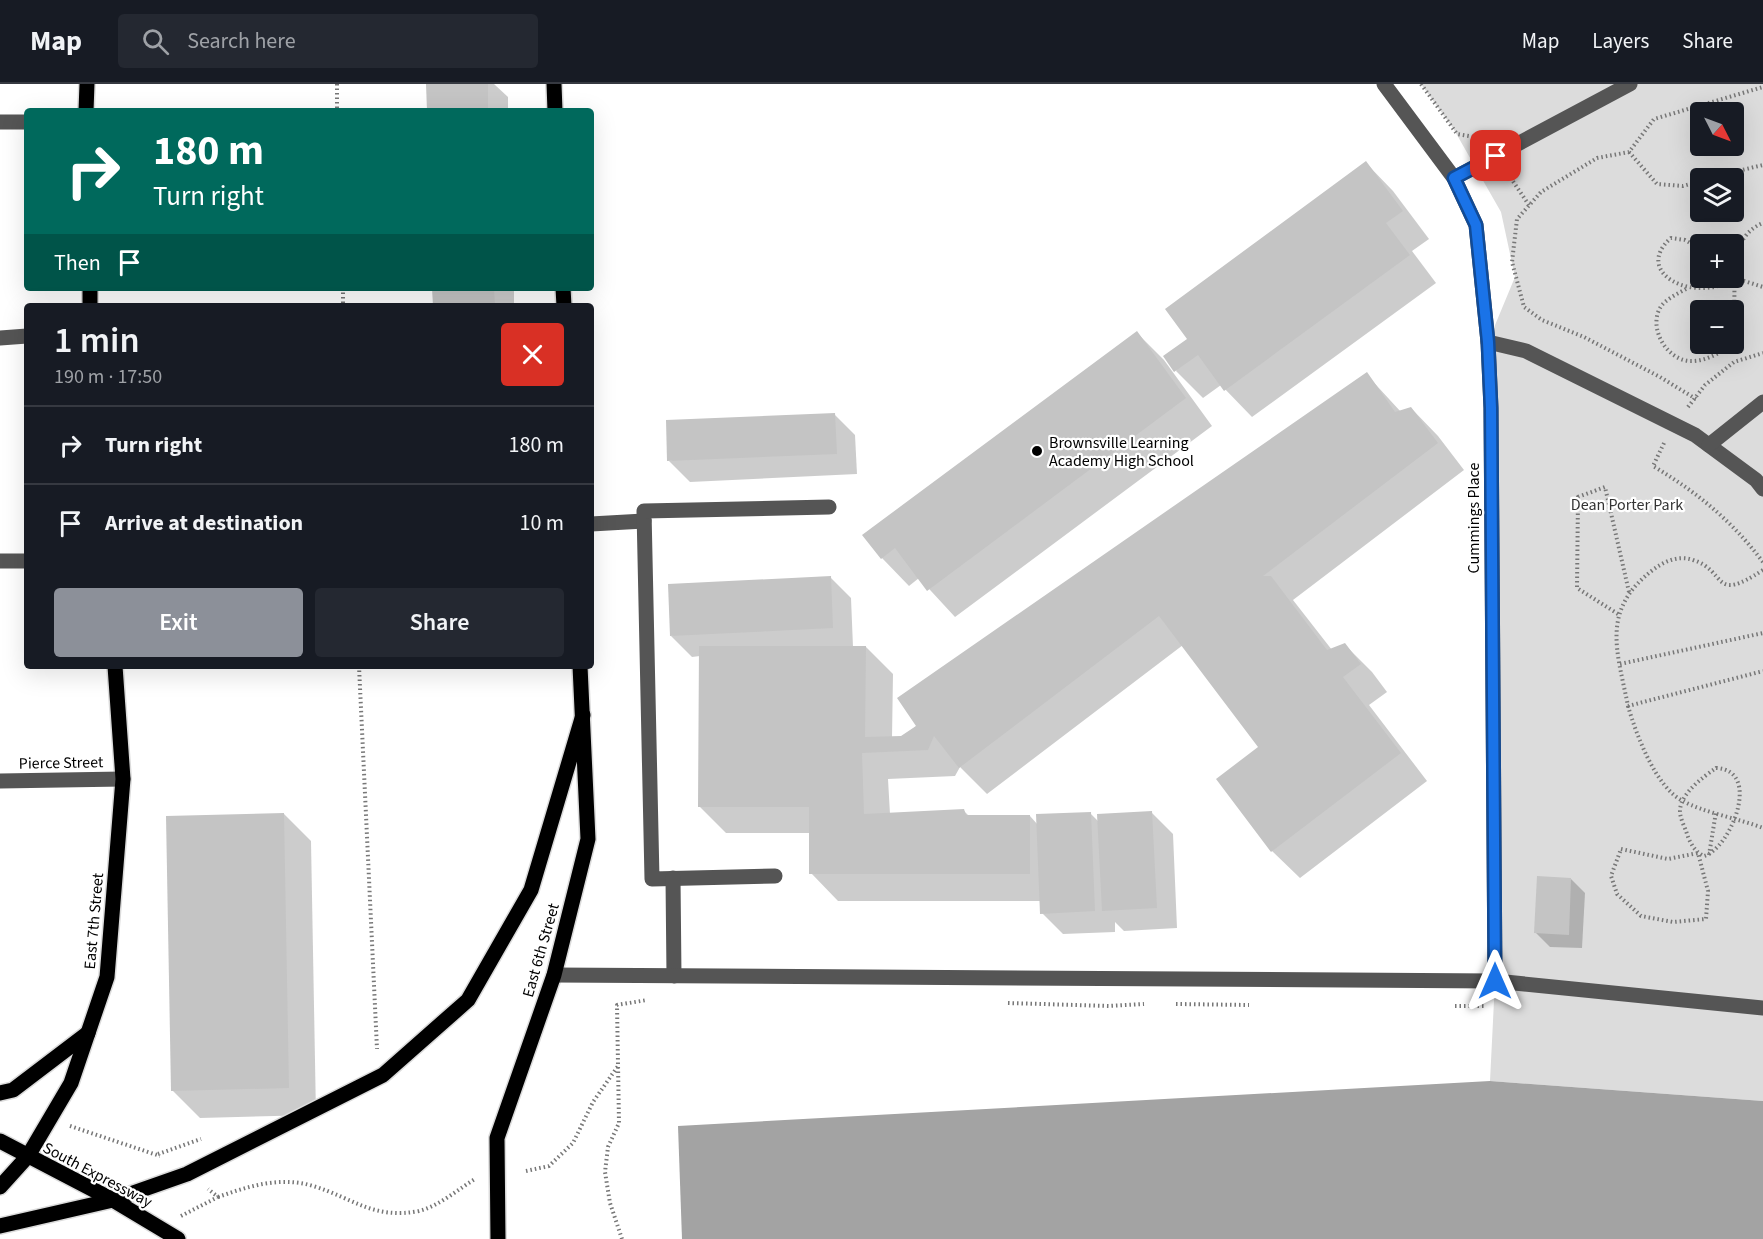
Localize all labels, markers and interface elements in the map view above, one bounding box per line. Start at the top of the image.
search box [118,14,538,68]
text: Map [30,21,82,61]
icon: search [139,25,172,58]
text: Search here [187,25,296,57]
text: Map [1522,26,1559,56]
text: Layers [1592,26,1649,56]
text: Share [1682,26,1733,56]
north arrow [1690,102,1744,156]
map controls [1690,102,1744,354]
text: 180 m [153,121,264,181]
pin [1470,130,1521,181]
icon: right [54,132,132,210]
icon: arrive [1479,139,1512,172]
button: layers [1690,168,1744,222]
text: Turn right [153,177,264,216]
button: + [1690,234,1744,288]
icon: arrive [113,246,146,279]
text: Then [54,247,101,279]
button: − [1690,300,1744,354]
text: 1 min [54,315,140,366]
button: close [501,323,564,386]
text: 190 m · 17:50 [54,363,162,391]
icon: right [54,429,87,462]
text: Turn right [105,429,202,461]
text: 180 m [509,429,564,461]
place label: Brownsville Learning Academy High School [1049,432,1194,472]
marker: Brownsville Learning Academy High School [1030,444,1044,458]
street label: Cummings Place [1463,462,1485,573]
park label: Dean Porter Park [1571,494,1683,516]
icon: arrive [54,507,87,540]
text: Arrive at destination [105,507,303,539]
text: 10 m [519,507,564,539]
button: Exit [54,588,303,657]
button: Share [315,588,564,657]
street label: Pierce Street [19,751,104,775]
street label: East 7th Street [79,871,109,970]
street label: East 6th Street [517,900,565,1000]
position arrow [1463,949,1527,1013]
street label: South Expressway [39,1137,156,1213]

